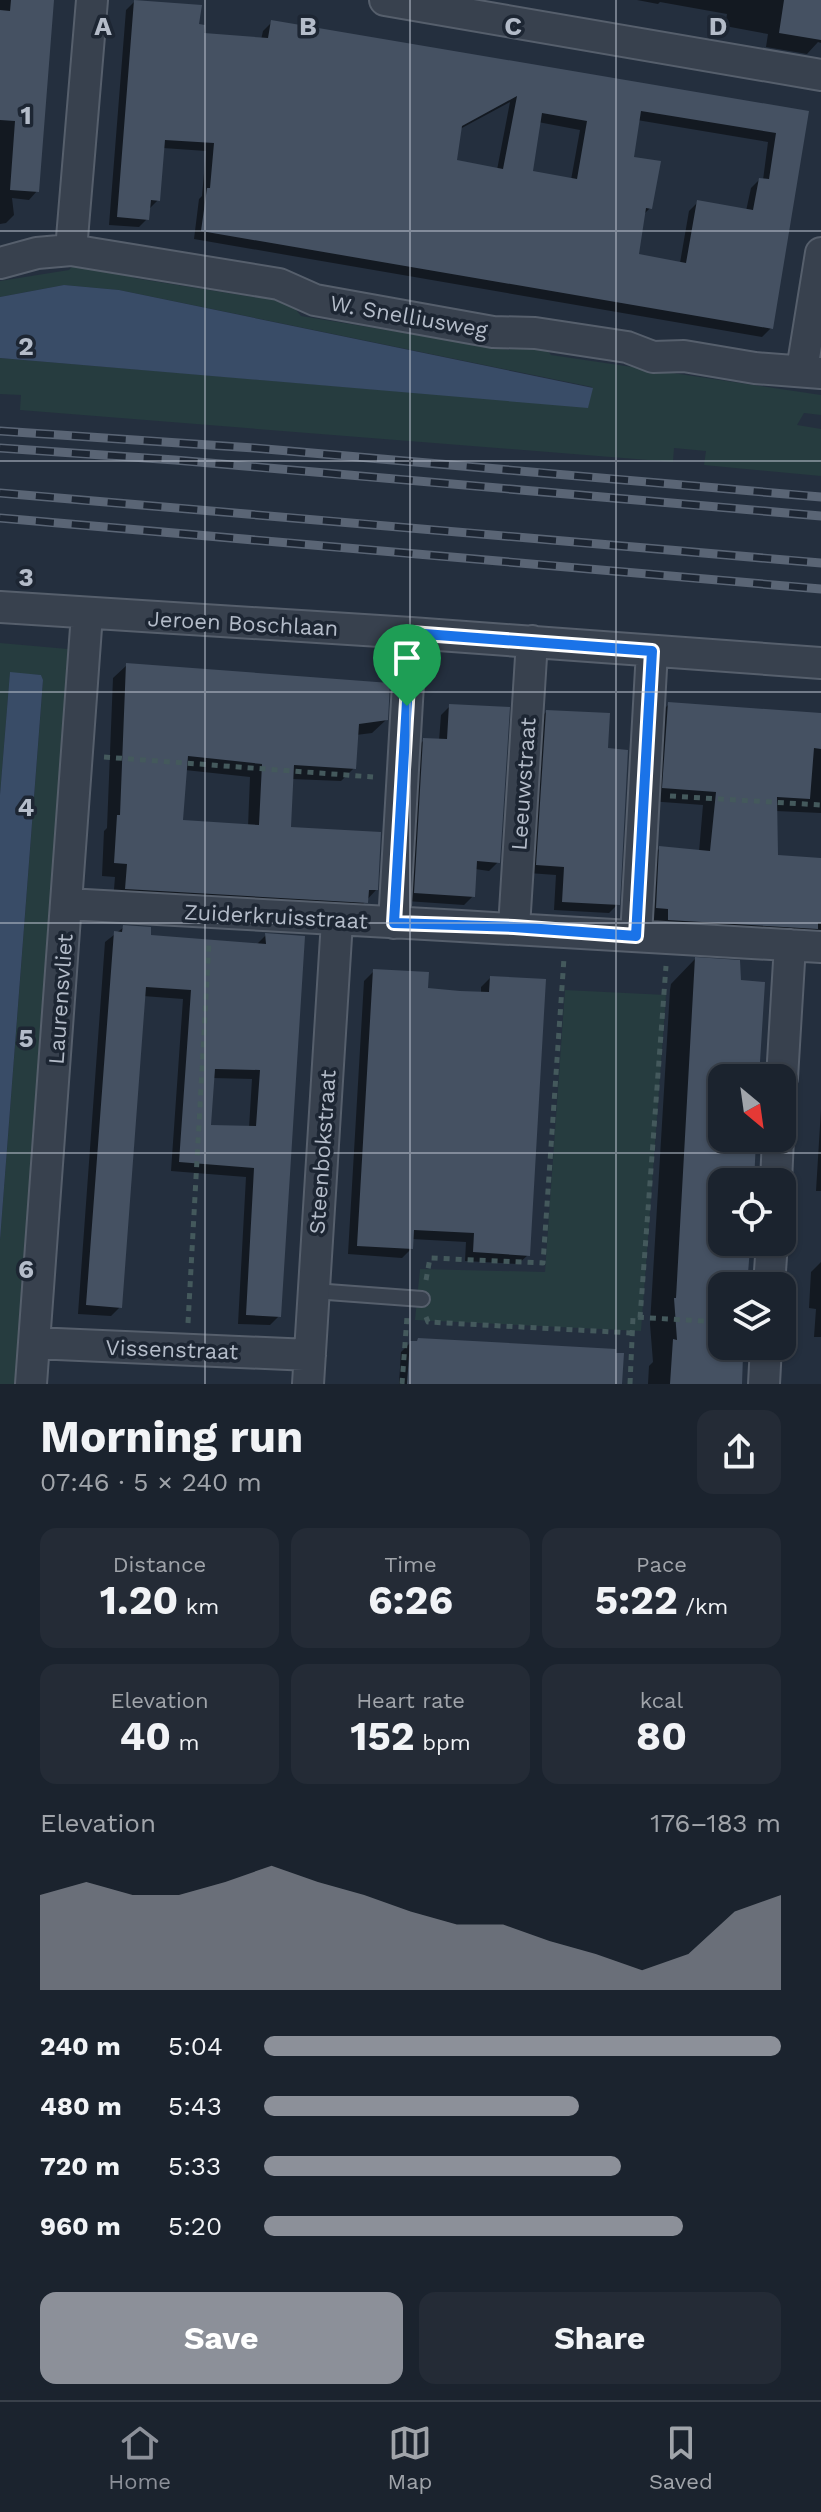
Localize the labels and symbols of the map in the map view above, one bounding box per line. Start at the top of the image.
text: A [94,11,112,41]
text: B [299,11,317,41]
text: C [504,11,522,41]
text: D [709,11,727,41]
text: 1 [20,100,32,130]
street label: W. Snelliusweg [328,290,490,343]
text: 2 [18,331,34,361]
text: 3 [18,562,34,592]
street label: Jeroen Boschlaan [147,606,339,641]
pin [373,624,441,706]
street label: Leeuwstraat [506,717,541,851]
text: 4 [18,792,35,822]
street label: Zuiderkruisstraat [183,899,368,934]
street label: Laurensvliet [43,933,78,1065]
text: 5 [18,1023,34,1053]
north arrow [708,1064,796,1152]
street label: Steenbokstraat [304,1069,341,1235]
text: 6 [18,1254,34,1284]
street label: Vissenstraat [105,1335,239,1364]

